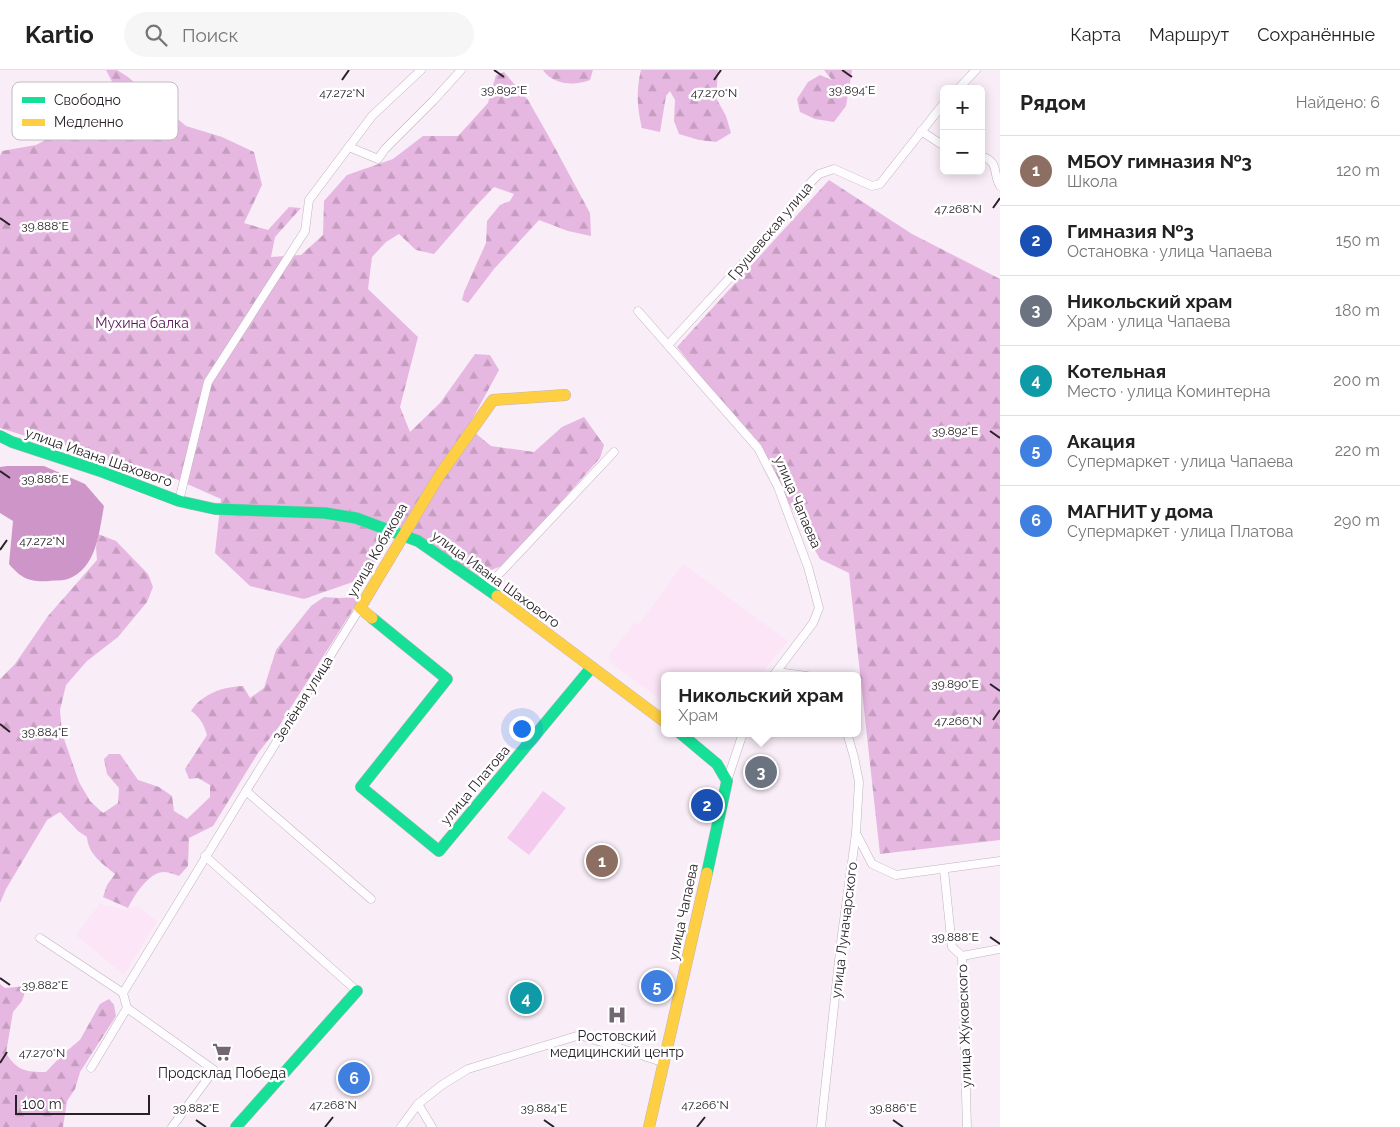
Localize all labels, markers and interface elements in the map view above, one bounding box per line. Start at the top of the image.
search box [124,12,474,57]
text: Kartio [25,20,94,49]
icon: search [142,21,170,49]
text: Поиск [182,24,238,46]
text: Карта [1070,24,1121,45]
text: Маршрут [1149,24,1229,45]
text: Сохранённые [1257,24,1375,45]
legend [12,82,178,140]
text: 39.892°E [481,83,527,97]
text: 39.894°E [829,83,875,97]
map controls [940,85,985,175]
button: + [940,85,985,130]
text: 47.272°N [319,86,365,100]
text: 47.270°N [691,86,737,100]
text: Рядом [1020,90,1086,115]
text: Свободно [54,92,121,108]
text: Найдено: 6 [1296,93,1380,112]
text: Медленно [54,114,123,130]
button: − [940,130,985,175]
text: МБОУ гимназия №3 [1067,150,1252,172]
text: 1 [1032,161,1040,180]
text: 120 m [1336,161,1380,180]
text: Школа [1067,172,1117,191]
street label: Грушевская улица [724,179,816,283]
text: 47.268°N [934,202,982,216]
text: 39.888°E [21,219,69,233]
text: Гимназия №3 [1067,220,1194,242]
text: 2 [1031,231,1041,250]
text: 150 m [1336,231,1380,250]
text: Остановка · улица Чапаева [1067,242,1272,261]
text: Никольский храм [1067,290,1232,312]
text: 3 [1032,301,1040,320]
text: 180 m [1335,301,1380,320]
text: Храм · улица Чапаева [1067,312,1231,331]
park label: Мухина балка [95,315,189,331]
text: Котельная [1067,360,1166,382]
text: 4 [1031,371,1041,390]
text: 200 m [1333,371,1380,390]
text: Место · улица Коминтерна [1067,382,1270,401]
street label: улица Ивана Шахового [23,424,175,490]
text: 39.892°E [932,424,978,438]
text: Акация [1067,430,1135,452]
text: 5 [1032,441,1040,460]
text: 220 m [1335,441,1380,460]
text: Супермаркет · улица Чапаева [1067,452,1293,471]
street label: улица Чапаева [771,453,825,551]
text: 39.886°E [21,472,69,486]
street label: улица Кобякова [344,500,410,600]
text: МАГНИТ у дома [1067,500,1213,522]
text: 6 [1031,511,1041,530]
text: 290 m [1334,511,1380,530]
text: Супермаркет · улица Платова [1067,522,1293,541]
street label: улица Ивана Шахового [429,527,563,631]
text: 47.272°N [19,534,65,548]
street label: Зелёная улица [270,653,336,745]
popup [661,672,861,737]
text: 39.890°E [931,677,979,691]
text: Никольский храм [678,684,844,706]
text: Храм [678,706,718,725]
text: 47.266°N [934,714,982,728]
your location [509,716,535,742]
text: 39.884°E [22,725,68,739]
street label: улица Платова [437,742,513,828]
pin: 3 [745,753,777,791]
pin: 2 [691,786,723,824]
pin: 1 [586,842,618,880]
street label: улица Луначарского [828,861,860,999]
street label: улица Чапаева [665,862,701,962]
text: 39.888°E [931,930,979,944]
street label: улица Жуковского [954,964,974,1088]
pin: 5 [641,967,673,1005]
text: 39.882°E [22,978,68,992]
pin: 4 [510,979,542,1017]
hospital icon: Ростовский медицинский центр [606,1004,628,1026]
place label: Ростовский медицинский центр [550,1028,684,1060]
supermarket icon: Продсклад Победа [211,1041,233,1063]
text: 47.270°N [19,1046,65,1060]
pin: 6 [338,1059,370,1097]
place label: Продсклад Победа [158,1065,286,1081]
scale bar [15,1092,150,1115]
text: 100 m [22,1096,62,1112]
text: 47.268°N [309,1098,357,1112]
text: 47.266°N [681,1098,729,1112]
text: 39.882°E [173,1101,219,1115]
text: 39.884°E [521,1101,567,1115]
text: 39.886°E [869,1101,917,1115]

